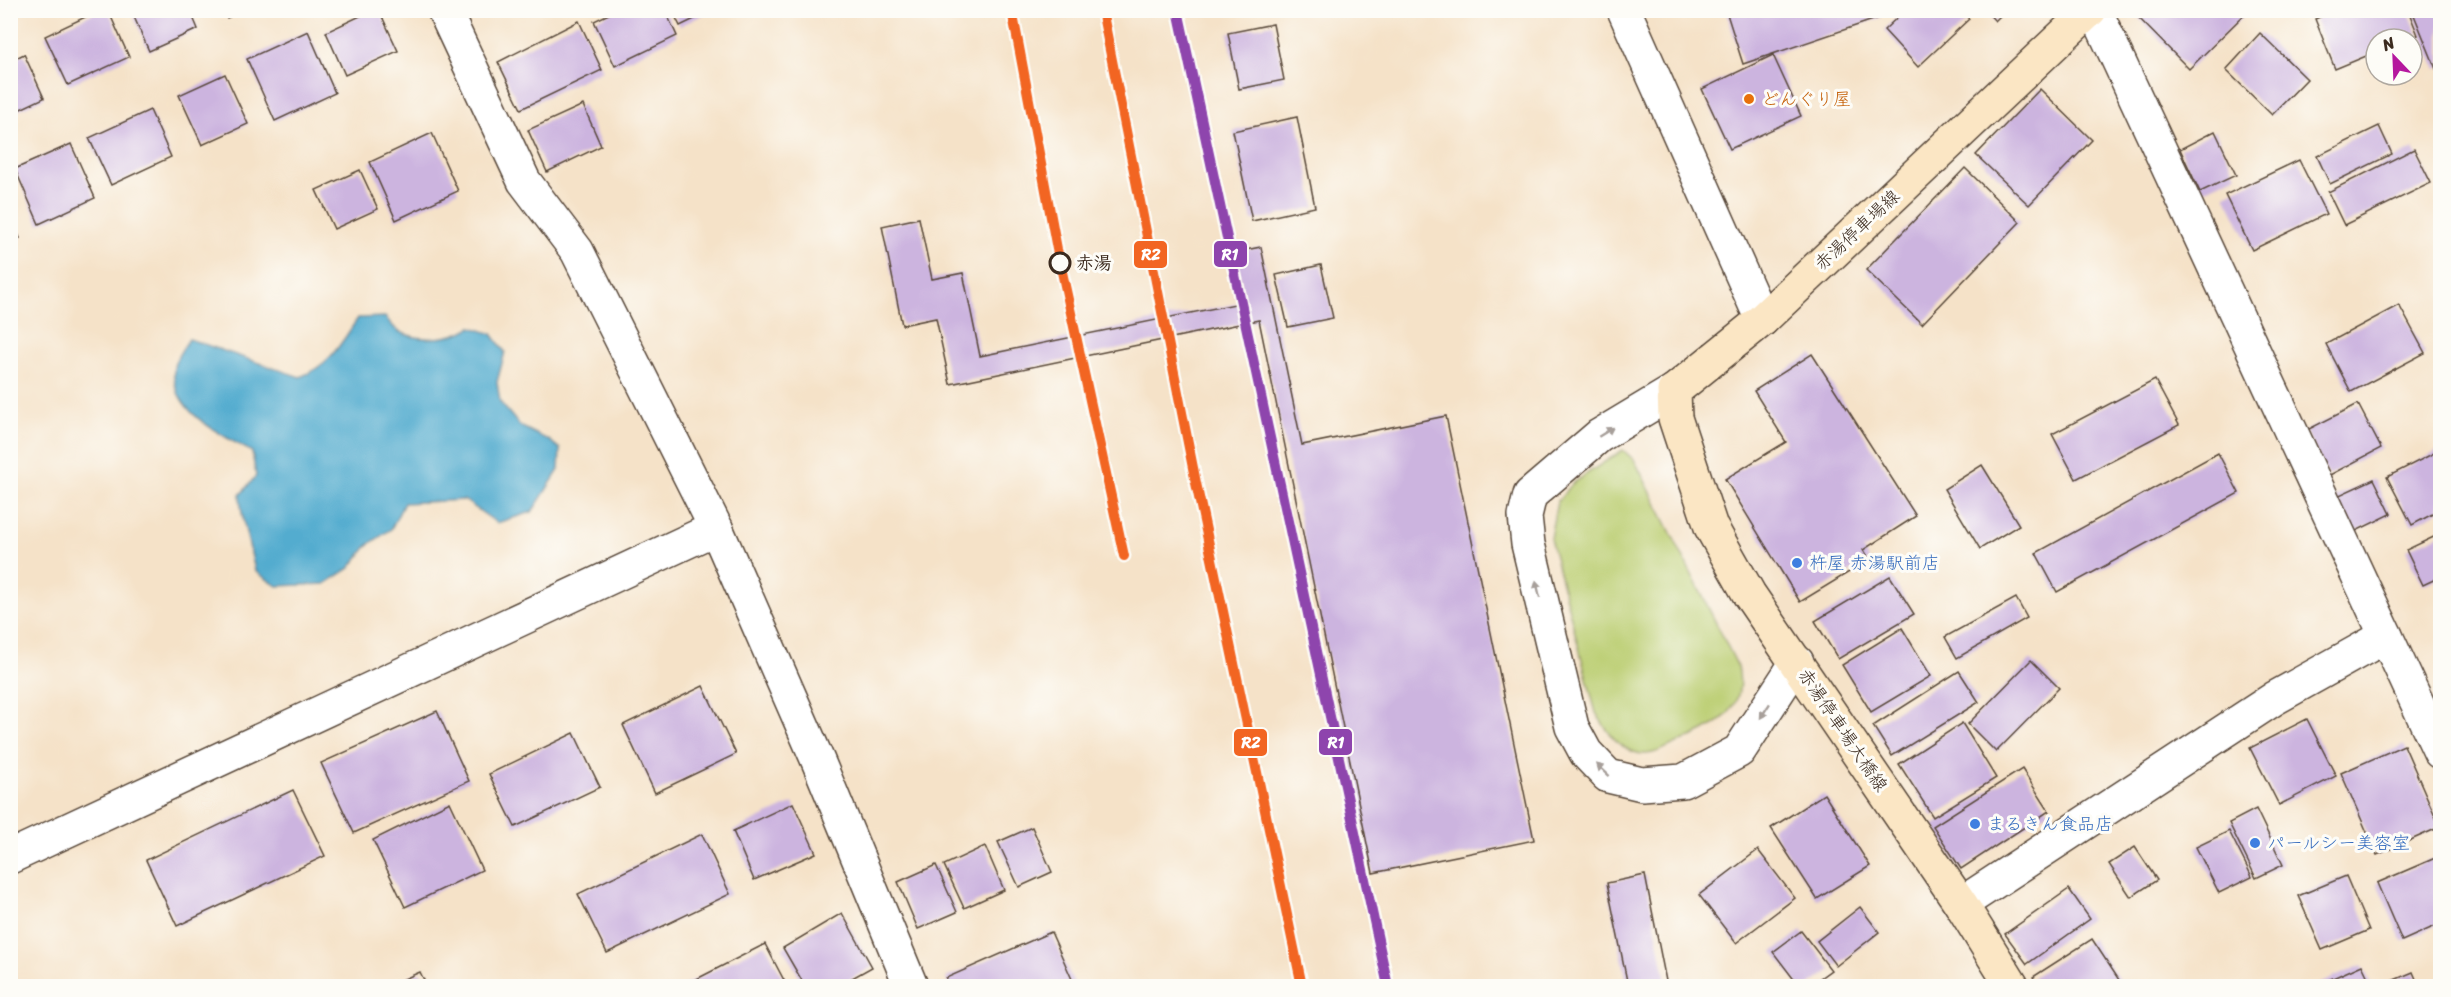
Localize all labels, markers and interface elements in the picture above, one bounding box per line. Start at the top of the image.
north arrow [2364,27,2424,87]
text: N [2377,28,2400,60]
place label: どんぐり屋 [1761,83,1851,115]
marker: どんぐり屋 [1742,92,1756,106]
street label: 赤湯停車場線 [1807,181,1907,279]
line badge: R2 [1133,240,1168,269]
text: R2 [1141,240,1161,269]
line badge: R1 [1213,240,1248,268]
text: R1 [1221,240,1238,269]
place label: 赤湯 [1076,247,1112,279]
marker: 赤湯 [1049,252,1071,274]
one-way arrow [1598,427,1614,438]
place label: 杵屋 赤湯駅前店 [1809,547,1940,579]
marker: 杵屋 赤湯駅前店 [1790,556,1804,570]
one-way arrow [1533,580,1543,599]
street label: 赤湯停車場大橋線 [1789,661,1897,799]
one-way arrow [1759,702,1771,718]
line badge: R2 [1233,728,1268,757]
text: R2 [1241,728,1261,757]
line badge: R1 [1318,728,1353,756]
text: R1 [1327,728,1344,757]
one-way arrow [1596,763,1611,777]
place label: まるきん食品店 [1987,808,2113,840]
marker: まるきん食品店 [1968,817,1982,831]
place label: パールシー美容室 [2267,827,2410,859]
marker: パールシー美容室 [2248,836,2262,850]

